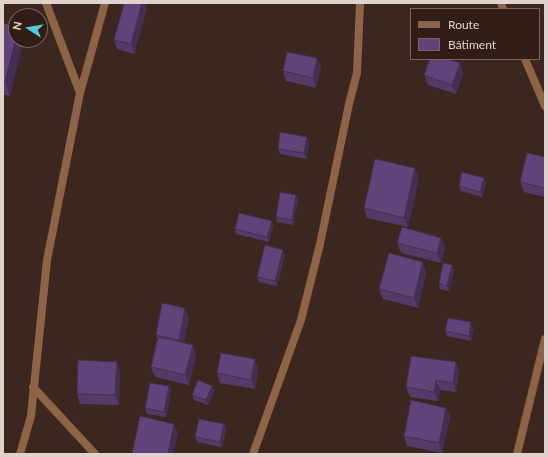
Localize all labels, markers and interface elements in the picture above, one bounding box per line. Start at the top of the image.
north arrow [8,8,48,48]
legend [410,8,540,60]
text: Route [448,17,479,32]
text: N [10,20,24,31]
text: Bâtiment [448,37,496,52]

